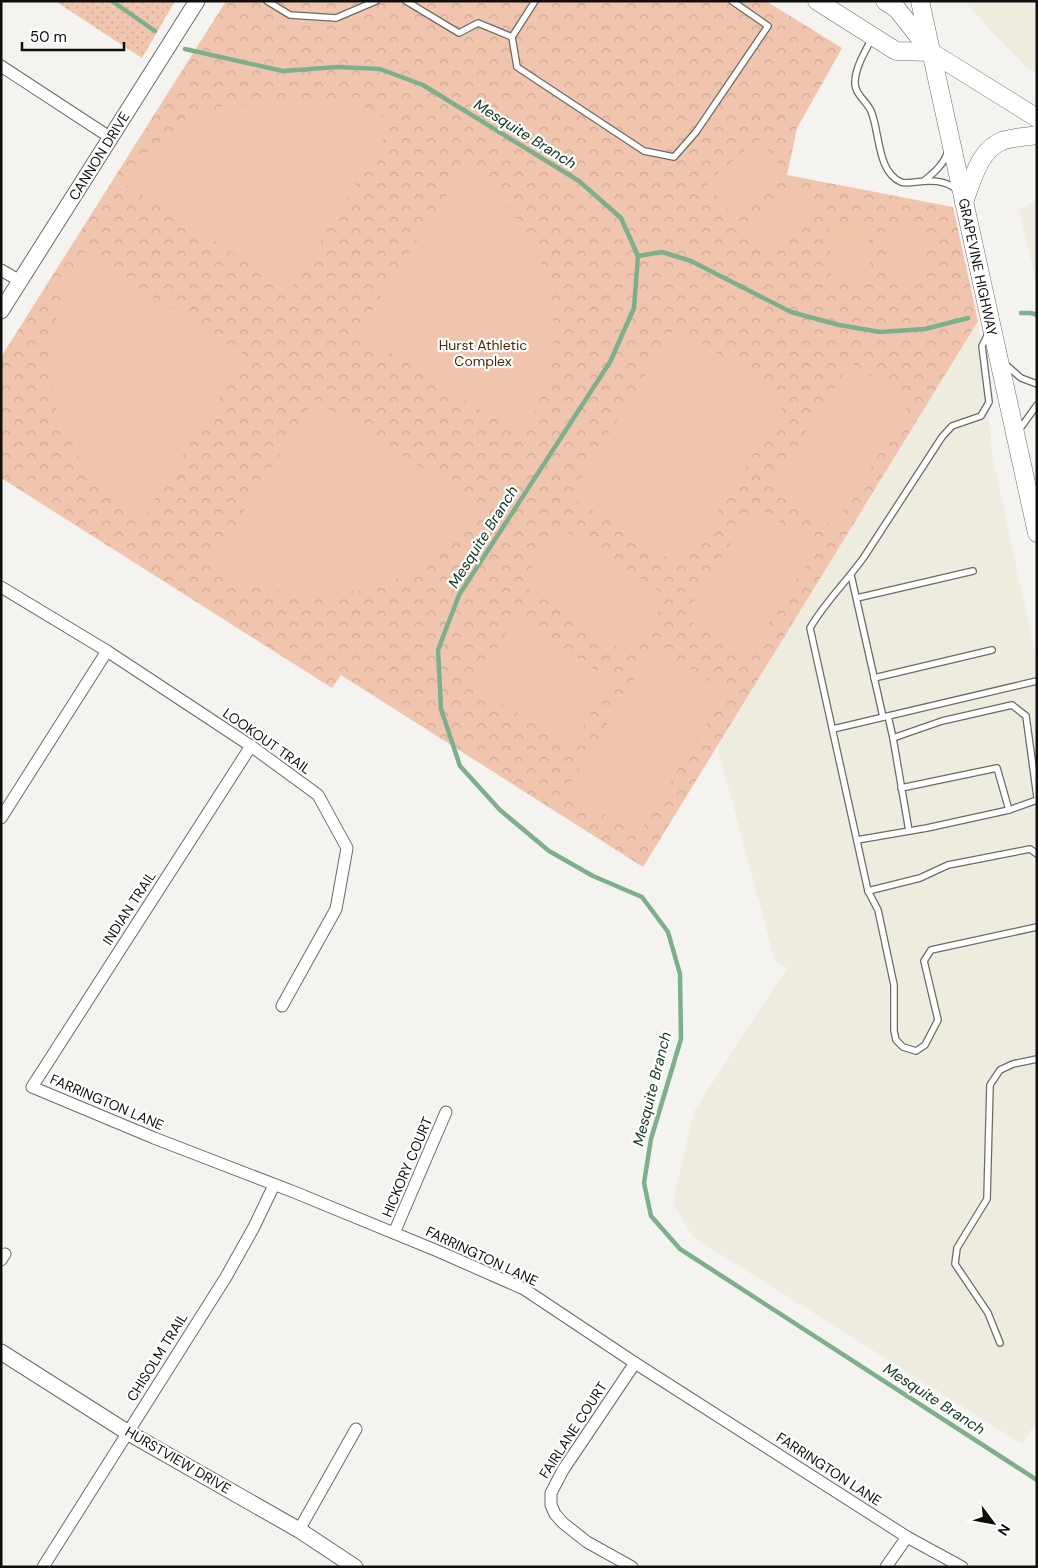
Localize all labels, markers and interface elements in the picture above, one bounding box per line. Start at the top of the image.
scale bar [22,20,125,52]
text: 50 m [30,27,67,47]
water label: Mesquite Branch [470,94,580,174]
street label: CANNON DRIVE [65,108,133,204]
street label: GRAPEVINE HIGHWAY [955,197,1001,337]
park label: Hurst Athletic Complex [439,336,527,370]
water label: Mesquite Branch [443,482,523,592]
street label: LOOKOUT TRAIL [219,704,315,778]
street label: INDIAN TRAIL [98,868,160,948]
water label: Mesquite Branch [628,1029,676,1148]
street label: FARRINGTON LANE [47,1070,167,1134]
street label: HICKORY COURT [378,1114,436,1220]
street label: FARRINGTON LANE [423,1222,541,1290]
street label: CHISOLM TRAIL [123,1309,191,1405]
water label: Mesquite Branch [879,1359,989,1439]
street label: FAIRLANE COURT [535,1378,611,1482]
street label: HURSTVIEW DRIVE [122,1422,234,1498]
street label: FARRINGTON LANE [773,1428,885,1510]
north arrow [968,1498,1018,1548]
text: N [994,1521,1014,1539]

